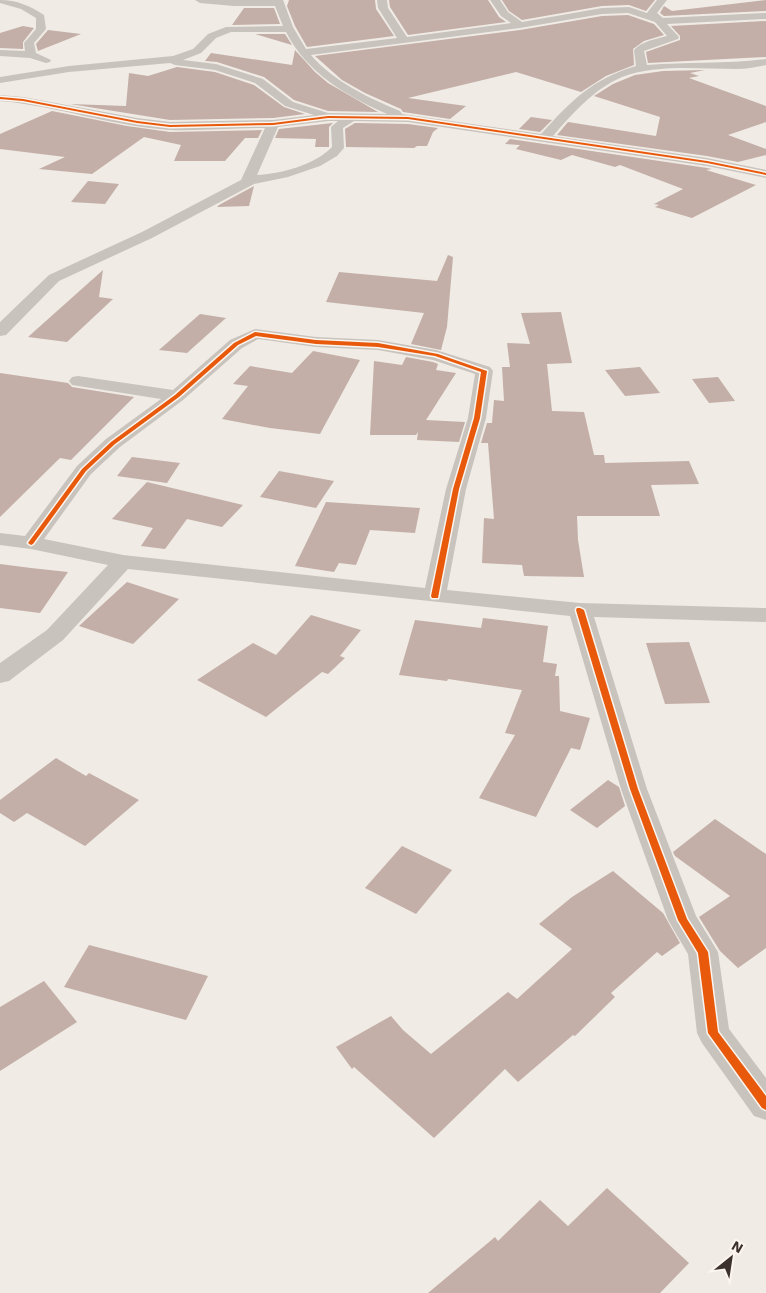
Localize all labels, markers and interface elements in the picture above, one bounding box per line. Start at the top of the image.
north arrow [706,1233,756,1283]
text: N [729,1237,746,1256]

